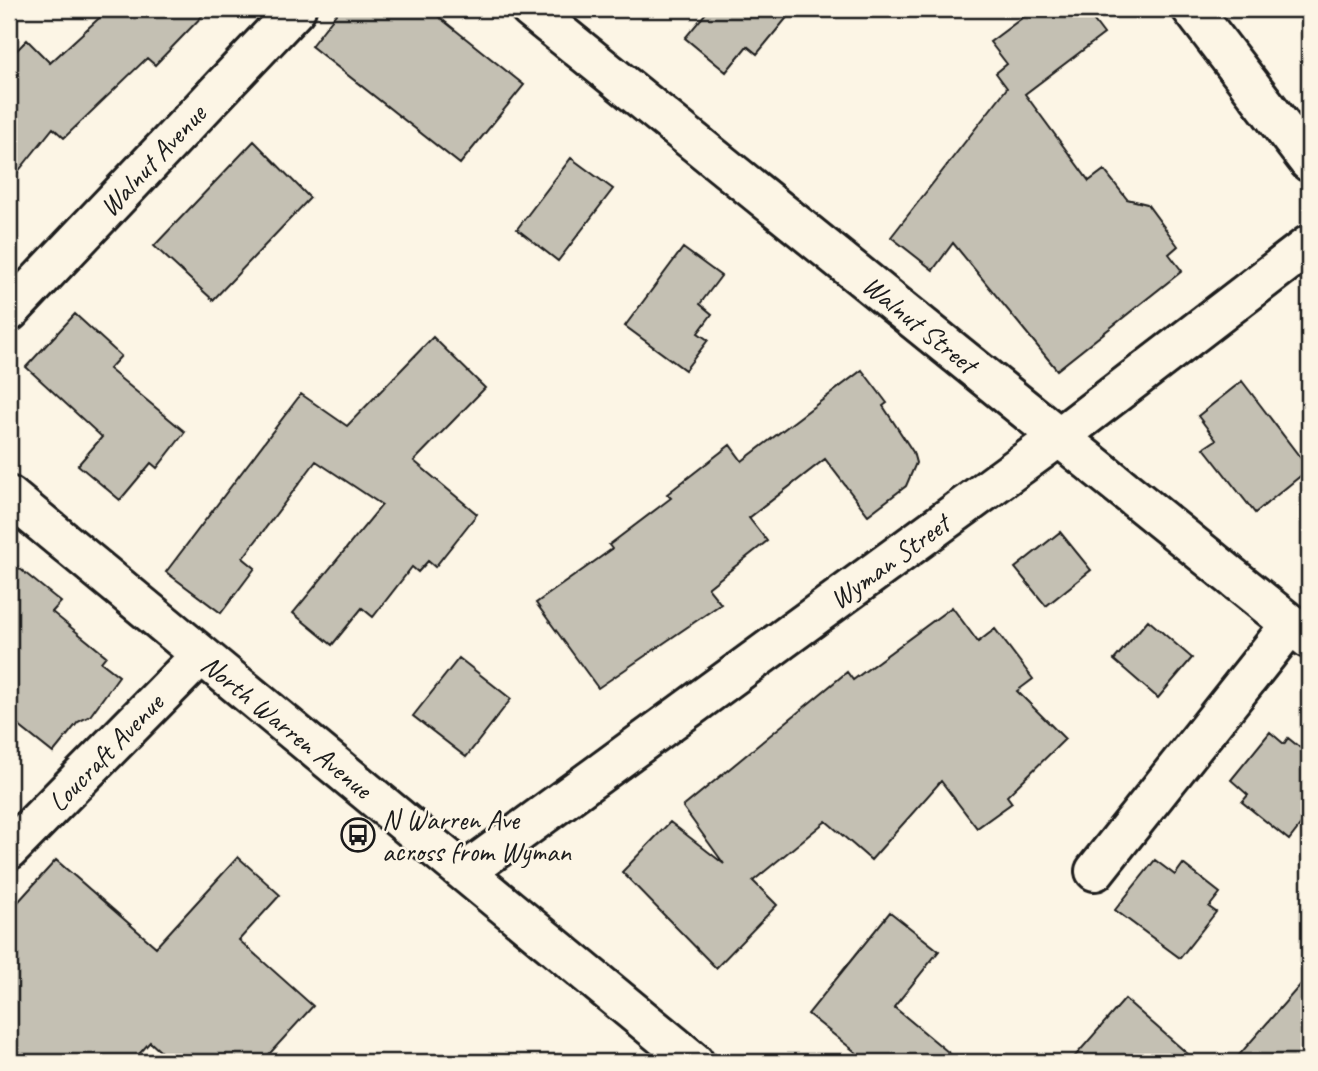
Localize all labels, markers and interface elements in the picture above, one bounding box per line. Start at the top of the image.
street label: Walnut Avenue [92,96,214,224]
street label: Walnut Street [855,268,987,383]
street label: Wyman Street [823,504,959,617]
street label: North Warren Avenue [194,647,381,807]
street label: Loucraft Avenue [40,684,172,819]
place label: N Warren Ave across from Wyman [382,802,572,869]
bus stop icon: N Warren Ave across from Wyman [339,816,377,854]

